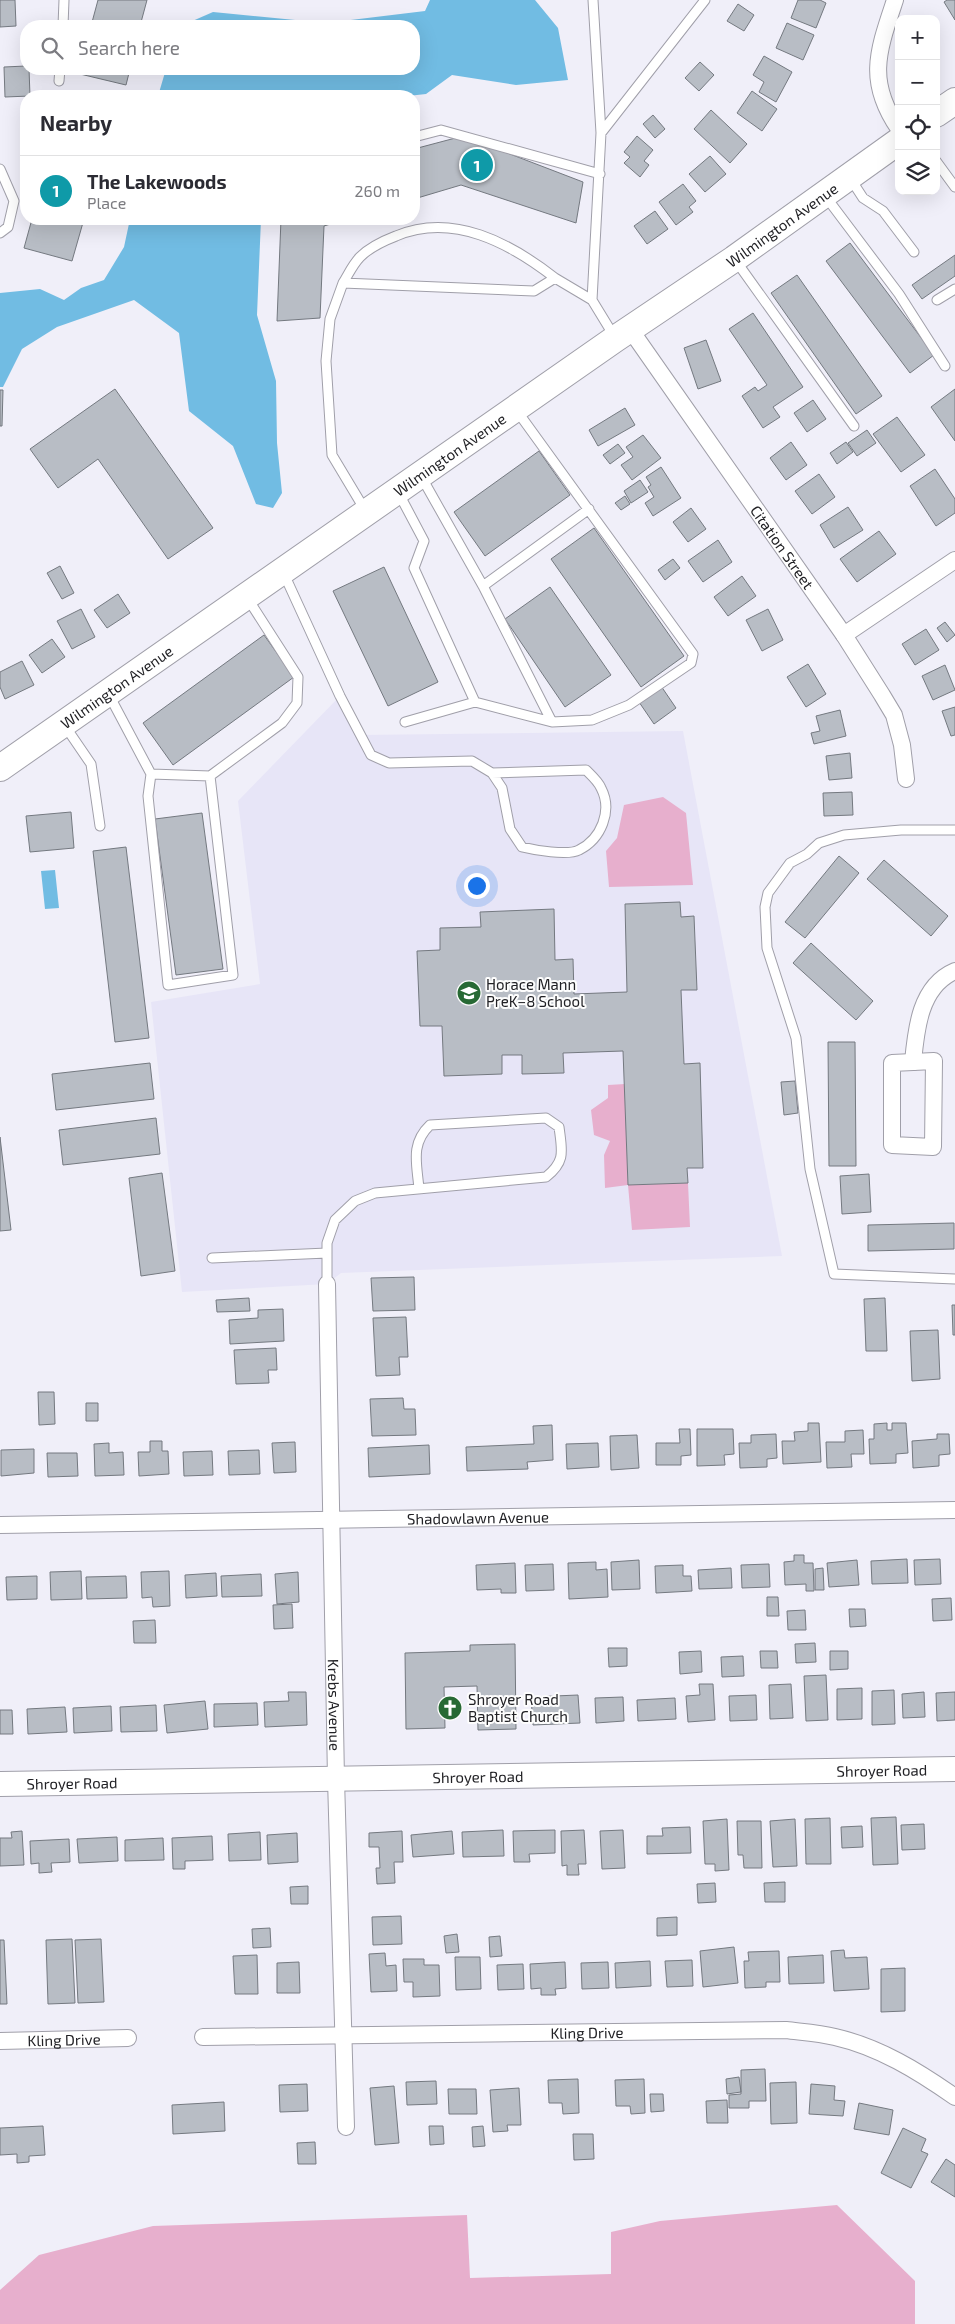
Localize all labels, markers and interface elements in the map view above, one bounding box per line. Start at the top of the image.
map controls [895,15,940,195]
button: + [895,15,940,60]
search box [20,20,420,75]
icon: search [38,34,66,62]
text: Search here [78,36,180,59]
button: − [895,60,940,105]
button: locate [895,105,940,150]
text: Nearby [40,110,112,135]
pin: 1 [461,146,493,184]
button: layers [895,150,940,195]
text: The Lakewoods [87,170,227,193]
street label: Wilmington Avenue [723,179,841,271]
text: 1 [53,181,59,200]
text: 260 m [355,181,400,200]
text: Place [87,193,126,212]
street label: Wilmington Avenue [390,409,509,500]
street label: Citation Street [747,502,818,593]
street label: Wilmington Avenue [57,641,176,732]
your location [464,873,490,899]
place label: Horace Mann PreK–8 School [486,975,585,1010]
school or university icon: Horace Mann PreK–8 School [456,980,482,1006]
street label: Shadowlawn Avenue [407,1507,549,1528]
street label: Krebs Avenue [325,1659,344,1751]
place label: Shroyer Road Baptist Church [468,1690,568,1725]
church icon: Shroyer Road Baptist Church [437,1695,463,1721]
street label: Shroyer Road [836,1760,928,1780]
street label: Shroyer Road [432,1767,524,1786]
street label: Shroyer Road [26,1773,118,1793]
street label: Kling Drive [550,2023,624,2042]
street label: Kling Drive [27,2030,101,2049]

